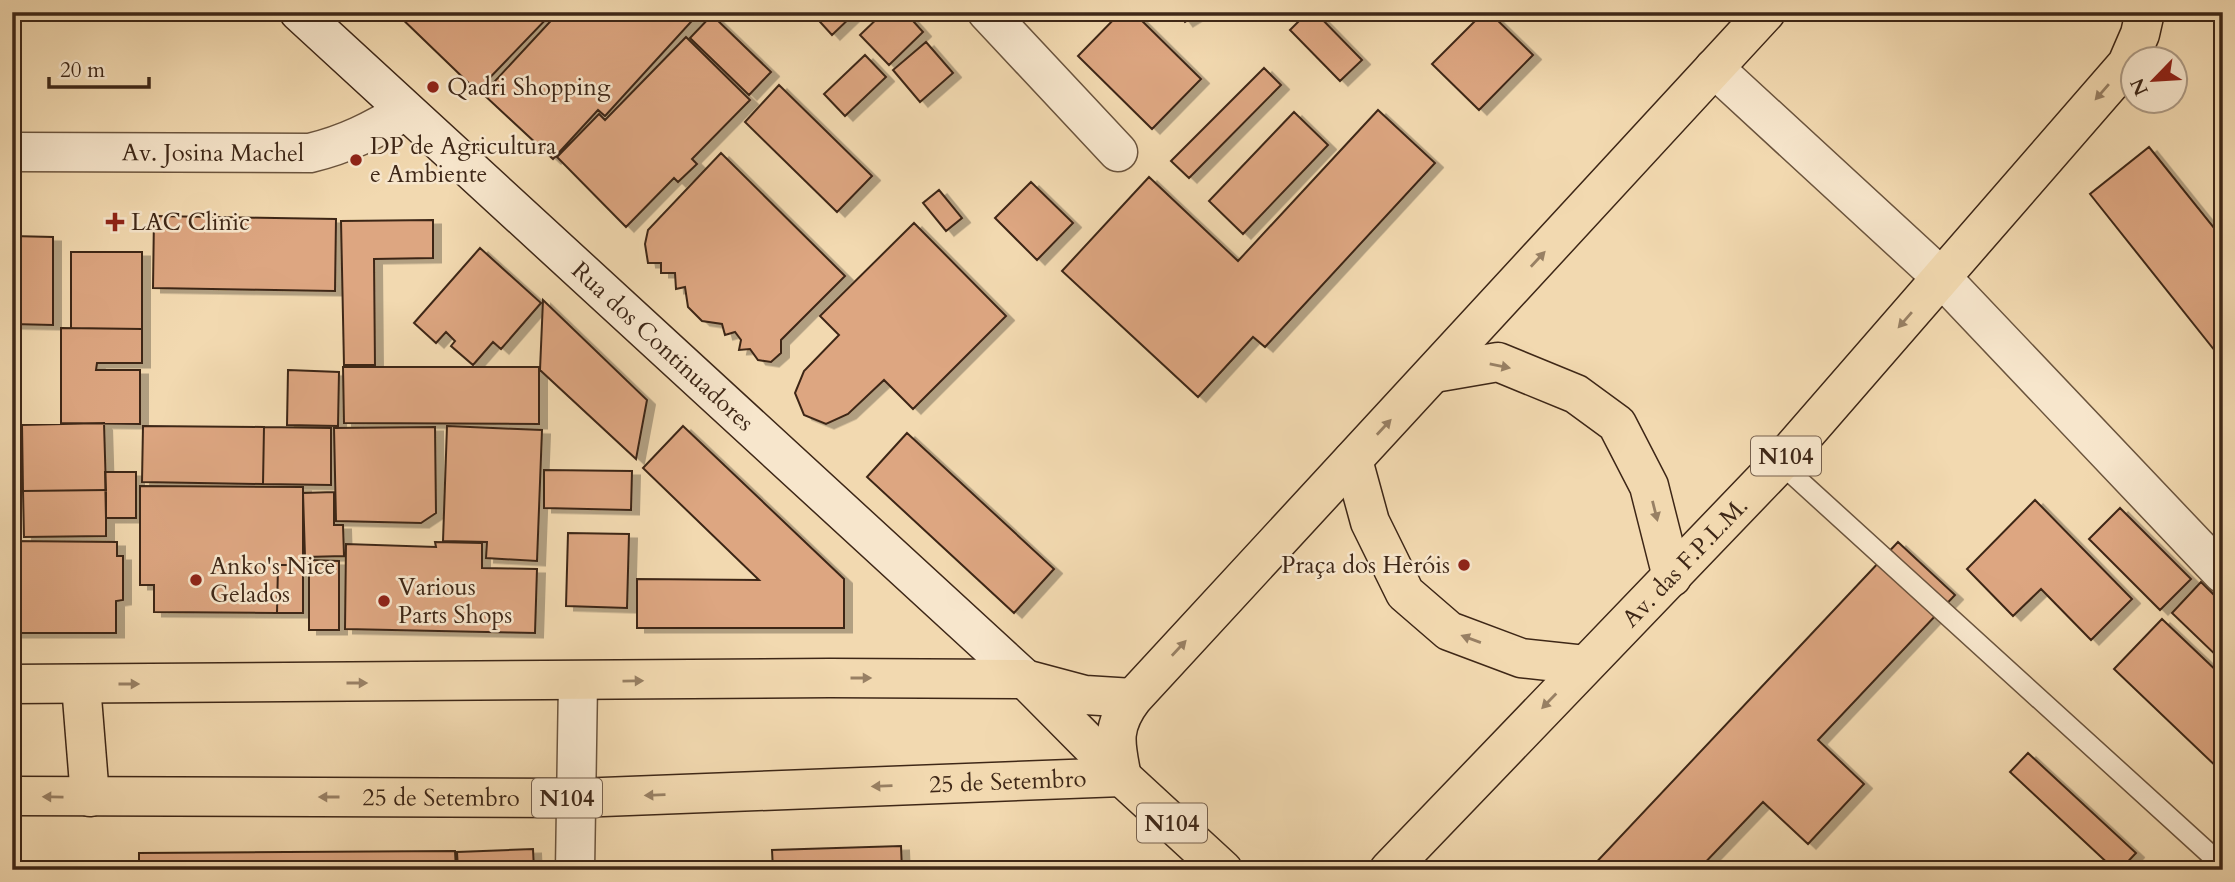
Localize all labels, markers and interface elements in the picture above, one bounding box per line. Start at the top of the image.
scale bar [49,46,149,90]
north arrow [2120,46,2190,116]
text: 20 m [60,56,105,85]
place label: Qadri Shopping [447,71,611,104]
text: N [2124,73,2155,100]
marker: Qadri Shopping [425,79,441,95]
one-way arrow [2095,84,2110,101]
place label: DP de Agricultura e Ambiente [370,130,557,191]
street label: Av. Josina Machel [122,136,304,169]
marker: DP de Agricultura e Ambiente [348,152,364,168]
place label: LAC Clinic [131,206,250,239]
marker: LAC Clinic [105,212,125,232]
one-way arrow [1530,250,1546,268]
street label: Rua dos Continuadores [564,254,761,438]
one-way arrow [1898,311,1913,328]
one-way arrow [1490,361,1512,372]
one-way arrow [1375,419,1391,436]
road number: N104 [1751,436,1821,476]
street label: Av. das F.P.L.M. [1614,490,1755,634]
one-way arrow [1650,500,1661,522]
place label: Praça dos Heróis [1281,549,1450,582]
place label: Anko's Nice Gelados [210,550,336,611]
marker: Praça dos Heróis [1456,557,1472,573]
place label: Various Parts Shops [398,571,512,632]
marker: Anko's Nice Gelados [188,572,204,588]
marker: Various Parts Shops [376,593,392,609]
one-way arrow [1461,634,1482,645]
one-way arrow [1171,640,1187,657]
one-way arrow [850,673,872,684]
one-way arrow [623,675,645,687]
one-way arrow [346,677,368,689]
one-way arrow [119,678,141,690]
one-way arrow [1542,692,1558,709]
street label: 25 de Setembro [928,762,1087,801]
road number: N104 [532,778,602,818]
one-way arrow [871,780,893,791]
street label: 25 de Setembro [362,781,520,814]
one-way arrow [643,789,665,800]
one-way arrow [41,791,63,802]
one-way arrow [318,791,340,803]
road number: N104 [1137,804,1207,842]

